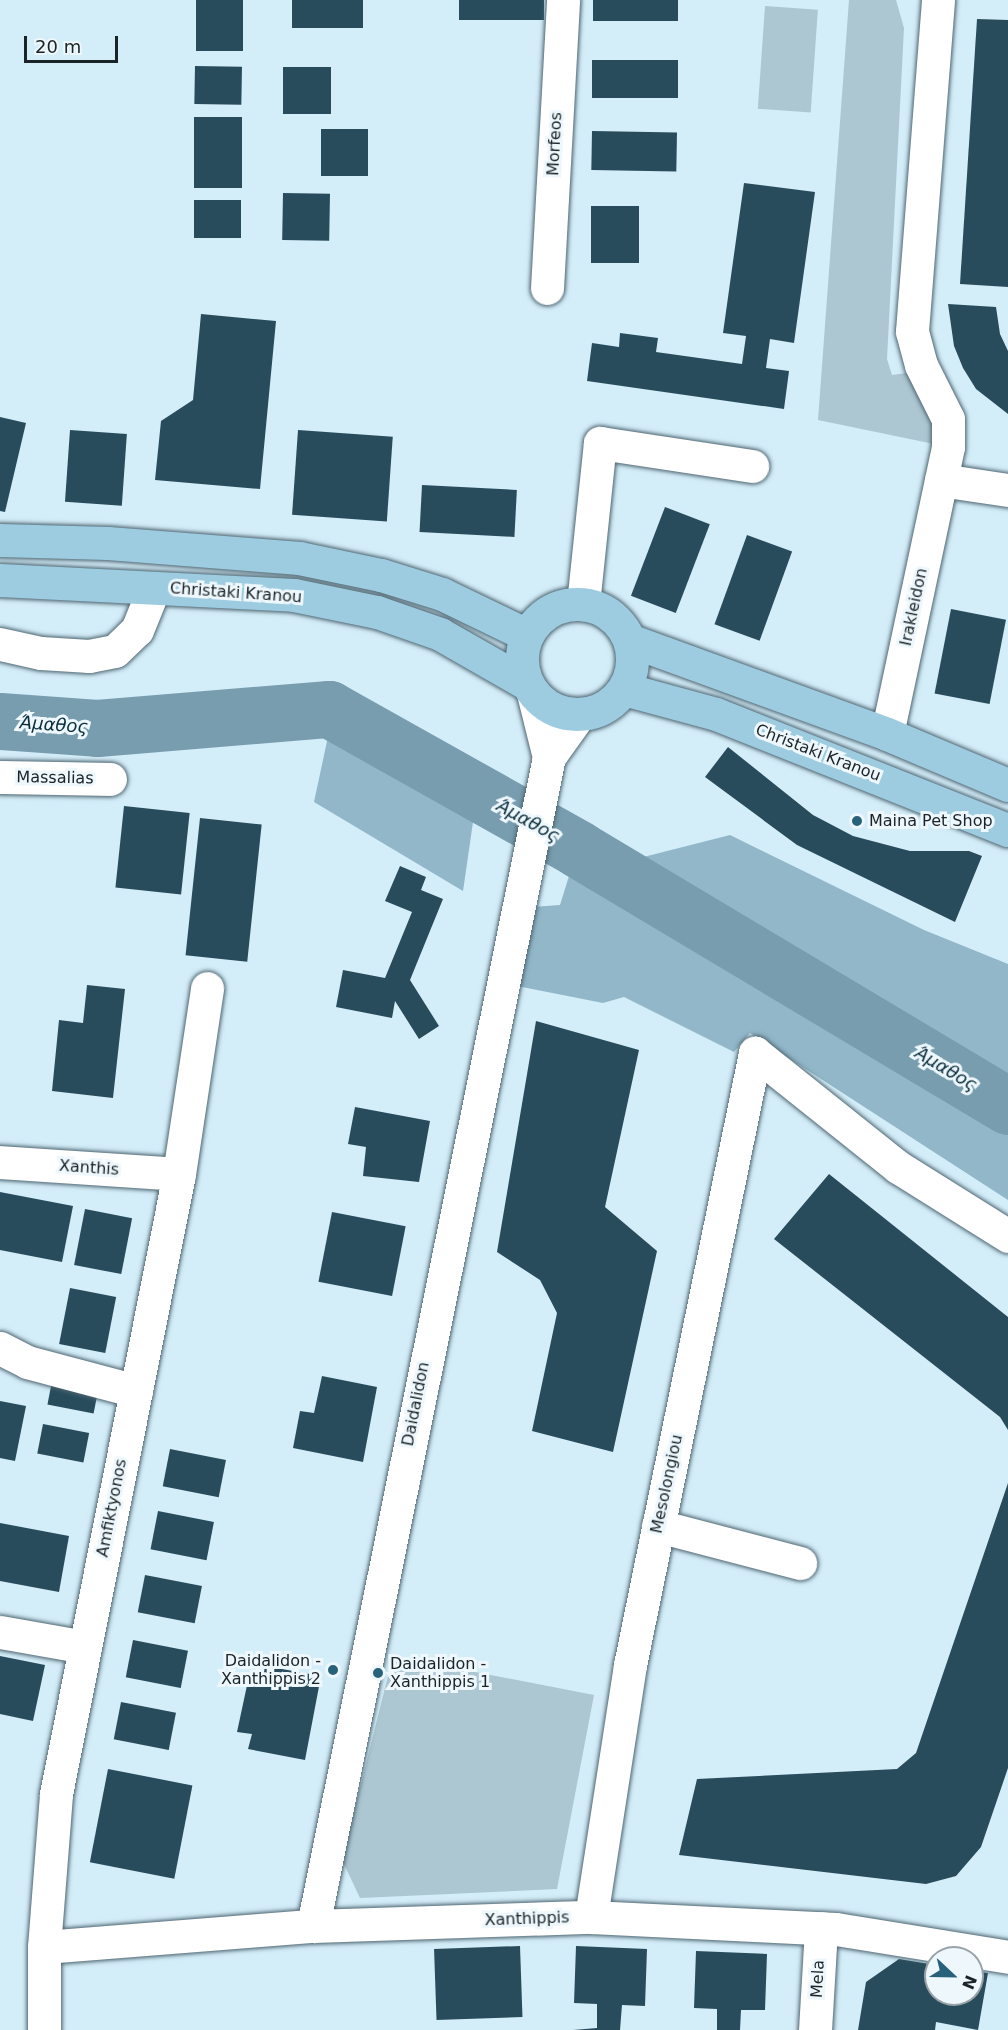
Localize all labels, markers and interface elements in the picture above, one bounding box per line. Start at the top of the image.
scale bar [27,24,122,62]
text: 20 m [35,36,81,57]
street label: Morfeos [544,112,566,176]
street label: Irakleidon [896,566,932,648]
street label: Christaki Kranou [169,579,303,607]
water label: Άμαθος [19,712,89,738]
street label: Christaki Kranou [753,720,883,786]
street label: Massalias [16,768,94,788]
water label: Άμαθος [493,795,563,847]
place label: Maina Pet Shop [869,811,993,831]
marker: Maina Pet Shop [850,814,864,828]
water label: Άμαθος [911,1042,981,1096]
street label: Xanthis [58,1156,120,1180]
street label: Daidalidon [398,1360,434,1448]
street label: Mesolongiou [647,1433,687,1535]
street label: Amfiktyonos [93,1457,131,1559]
place label: Daidalidon - Xanthippis 2 [221,1651,321,1689]
place label: Daidalidon - Xanthippis 1 [390,1654,490,1692]
marker: Daidalidon - Xanthippis 2 [326,1663,340,1677]
marker: Daidalidon - Xanthippis 1 [371,1666,385,1680]
street label: Xanthippis [484,1908,570,1930]
north arrow [924,1946,984,2006]
street label: Mela [807,1960,829,1998]
text: N [958,1972,981,1992]

